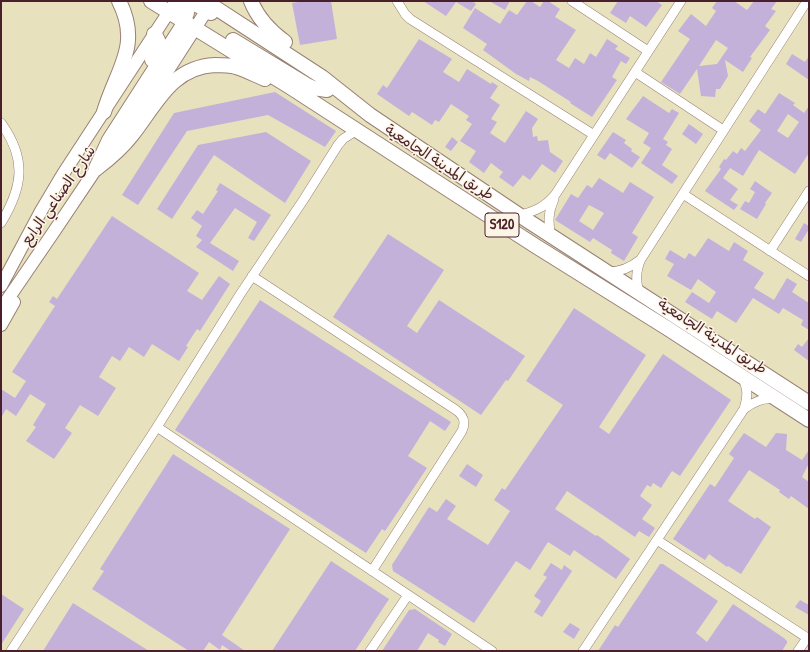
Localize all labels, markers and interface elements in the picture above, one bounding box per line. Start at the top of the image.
street label: طريق المدينة الجامعية [381,121,497,205]
street label: شارع الصناعي الرابع [18,143,100,249]
road number: S120 [485,213,519,237]
street label: طريق المدينة الجامعية [654,295,770,379]

